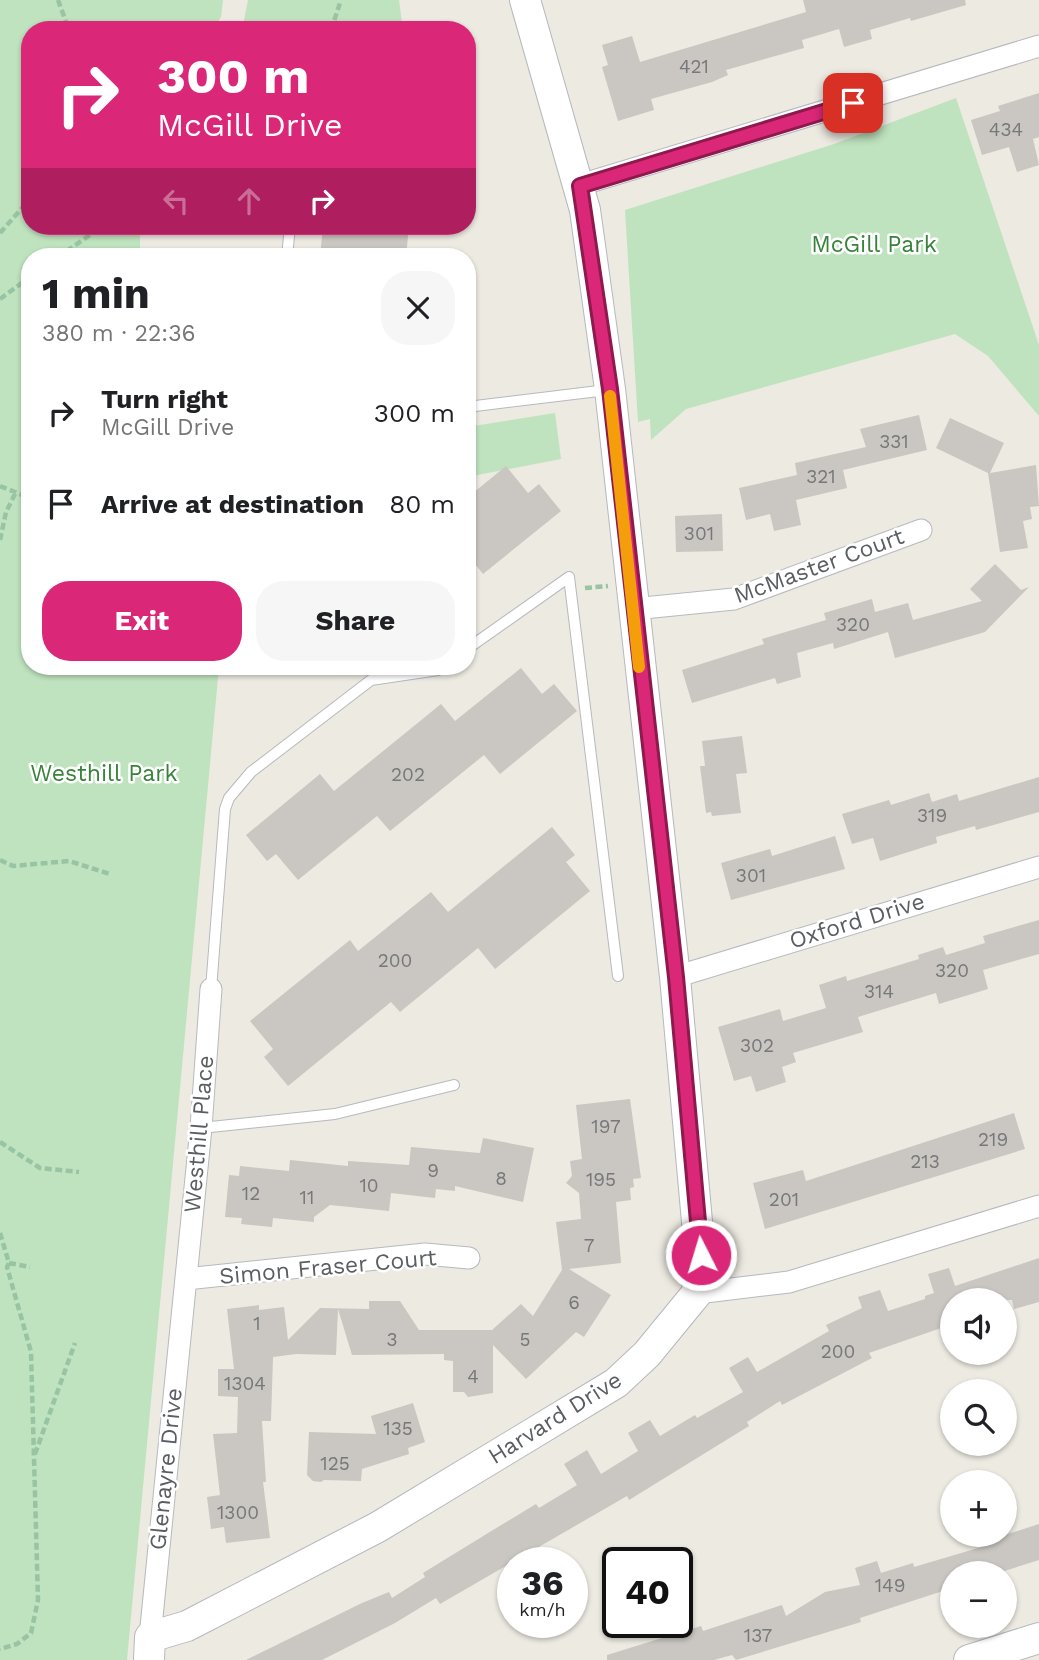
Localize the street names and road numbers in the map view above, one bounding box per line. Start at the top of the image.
street label: McMaster Court [730,523,908,609]
street label: Oxford Drive [786,888,928,954]
street label: Westhill Place [179,1054,219,1214]
street label: Simon Fraser Court [218,1244,438,1290]
street label: Harvard Drive [483,1366,627,1470]
street label: Glenayre Drive [144,1387,188,1551]

